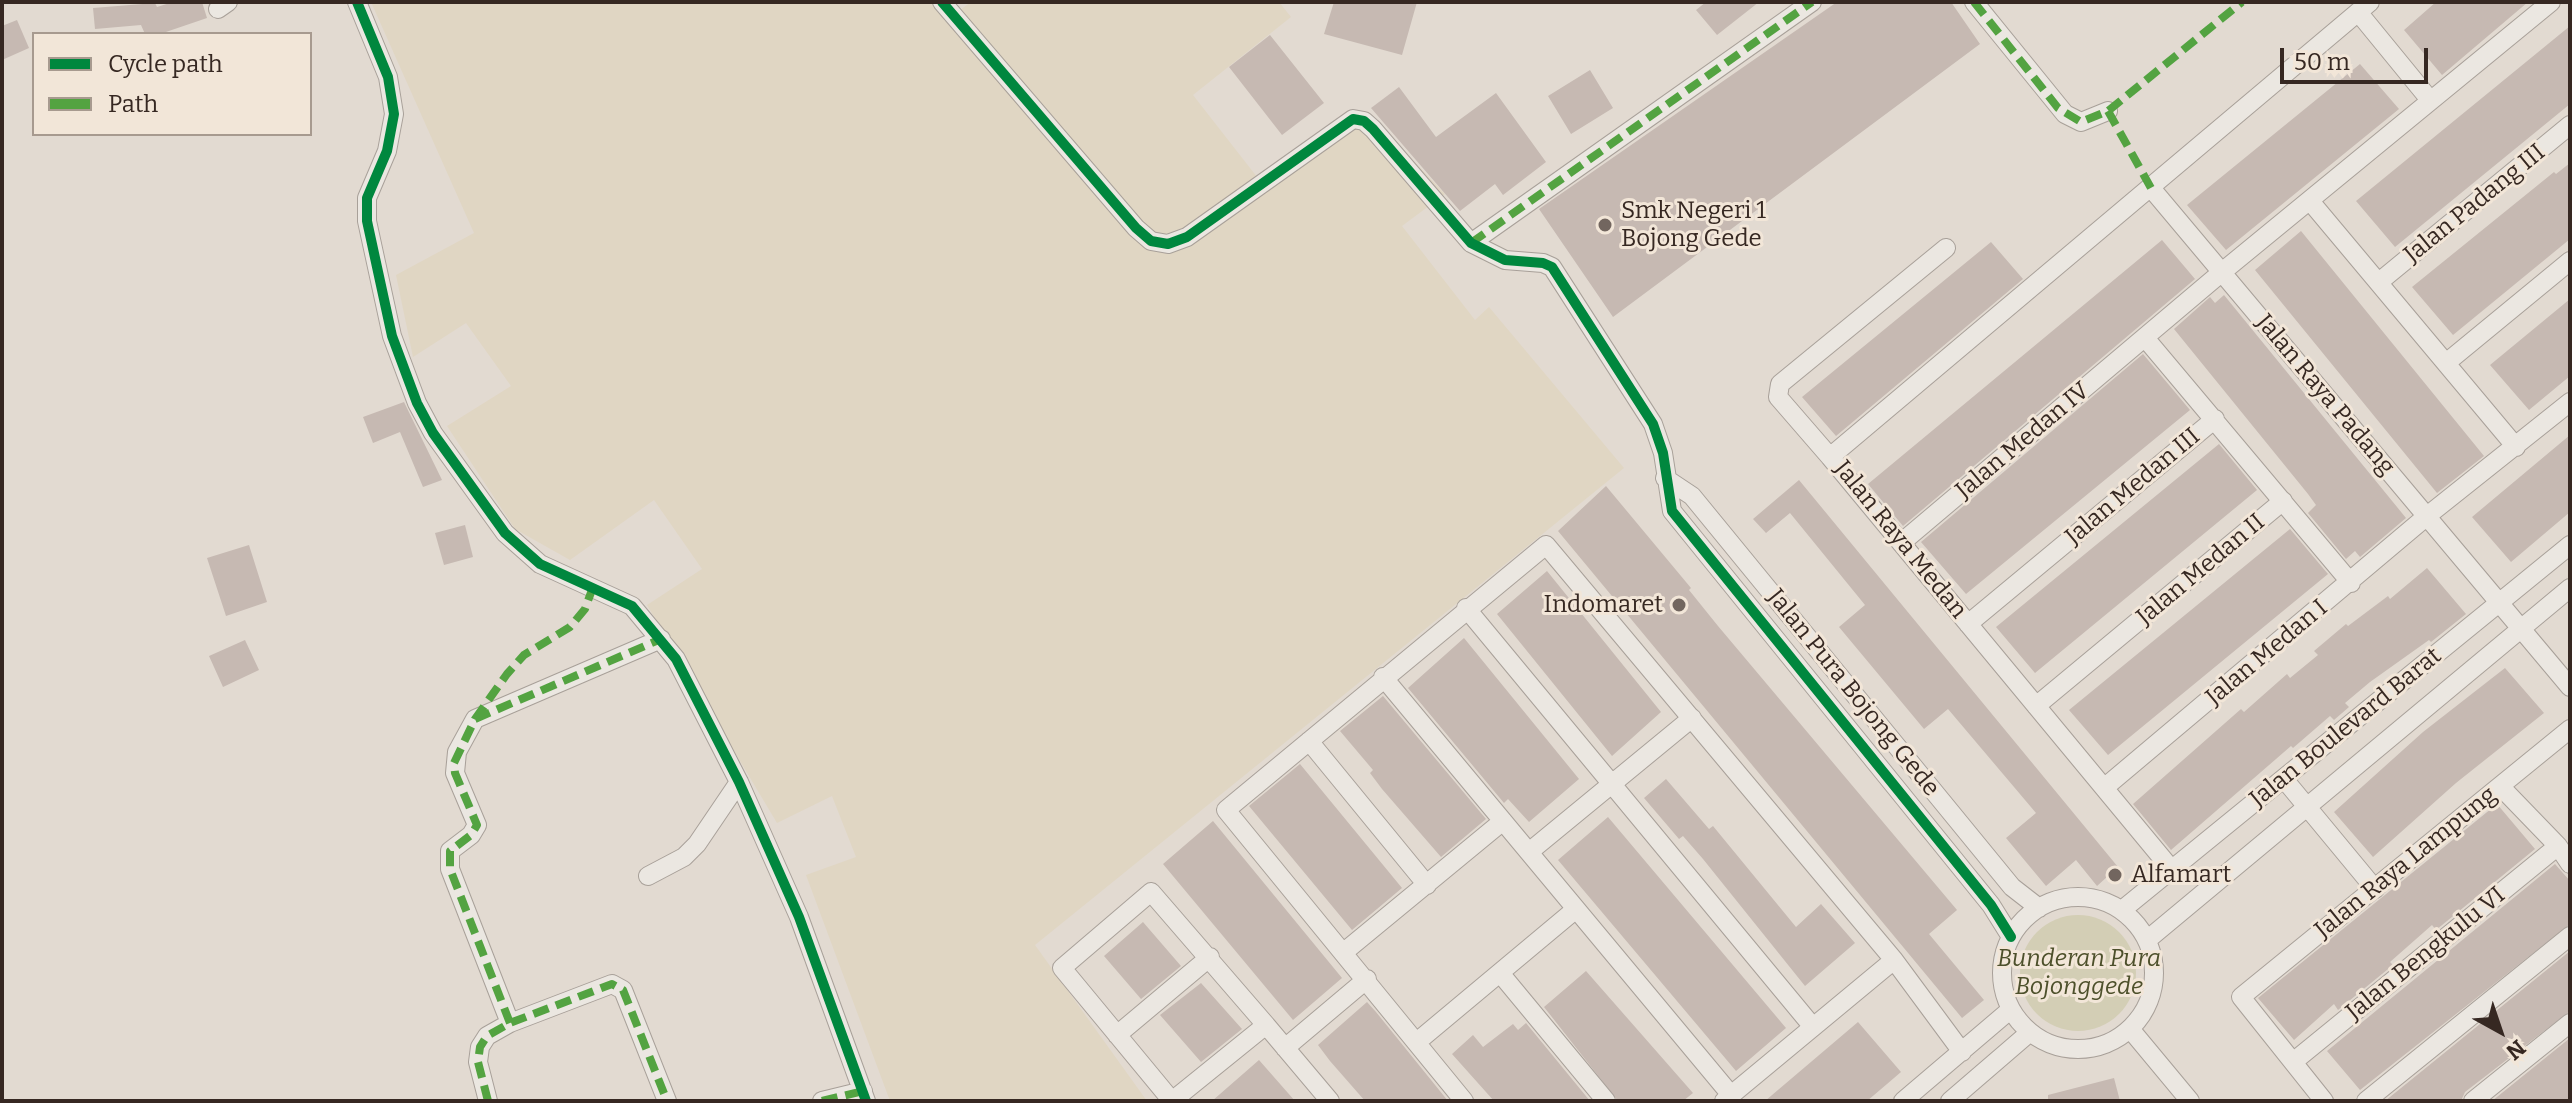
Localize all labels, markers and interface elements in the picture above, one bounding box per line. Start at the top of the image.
legend [32,32,312,136]
scale bar [2284,32,2432,82]
text: 50 m [2294,48,2350,76]
text: Cycle path [108,50,223,78]
text: Path [108,90,158,118]
street label: Jalan Padang III [2399,138,2551,270]
place label: Smk Negeri 1 Bojong Gede [1621,197,1766,253]
marker: Smk Negeri 1 Bojong Gede [1596,216,1614,234]
street label: Jalan Raya Padang [2249,309,2401,481]
street label: Jalan Medan IV [1950,377,2096,505]
street label: Jalan Medan III [2060,422,2206,552]
street label: Jalan Raya Medan [1828,455,1972,625]
street label: Jalan Medan II [2131,508,2271,632]
street label: Jalan Pura Bojong Gede [1761,584,1945,802]
place label: Indomaret [1543,591,1663,619]
street label: Jalan Medan I [2200,594,2334,712]
marker: Indomaret [1670,596,1688,614]
street label: Jalan Boulevard Barat [2245,642,2447,814]
street label: Jalan Raya Lampung [2310,781,2502,945]
place label: Alfamart [2131,861,2231,889]
marker: Alfamart [2106,866,2124,884]
street label: Jalan Bengkulu VI [2341,881,2511,1027]
park label: Bunderan Pura Bojonggede [1997,945,2161,1001]
north arrow [2460,991,2540,1071]
text: N [2501,1034,2531,1066]

